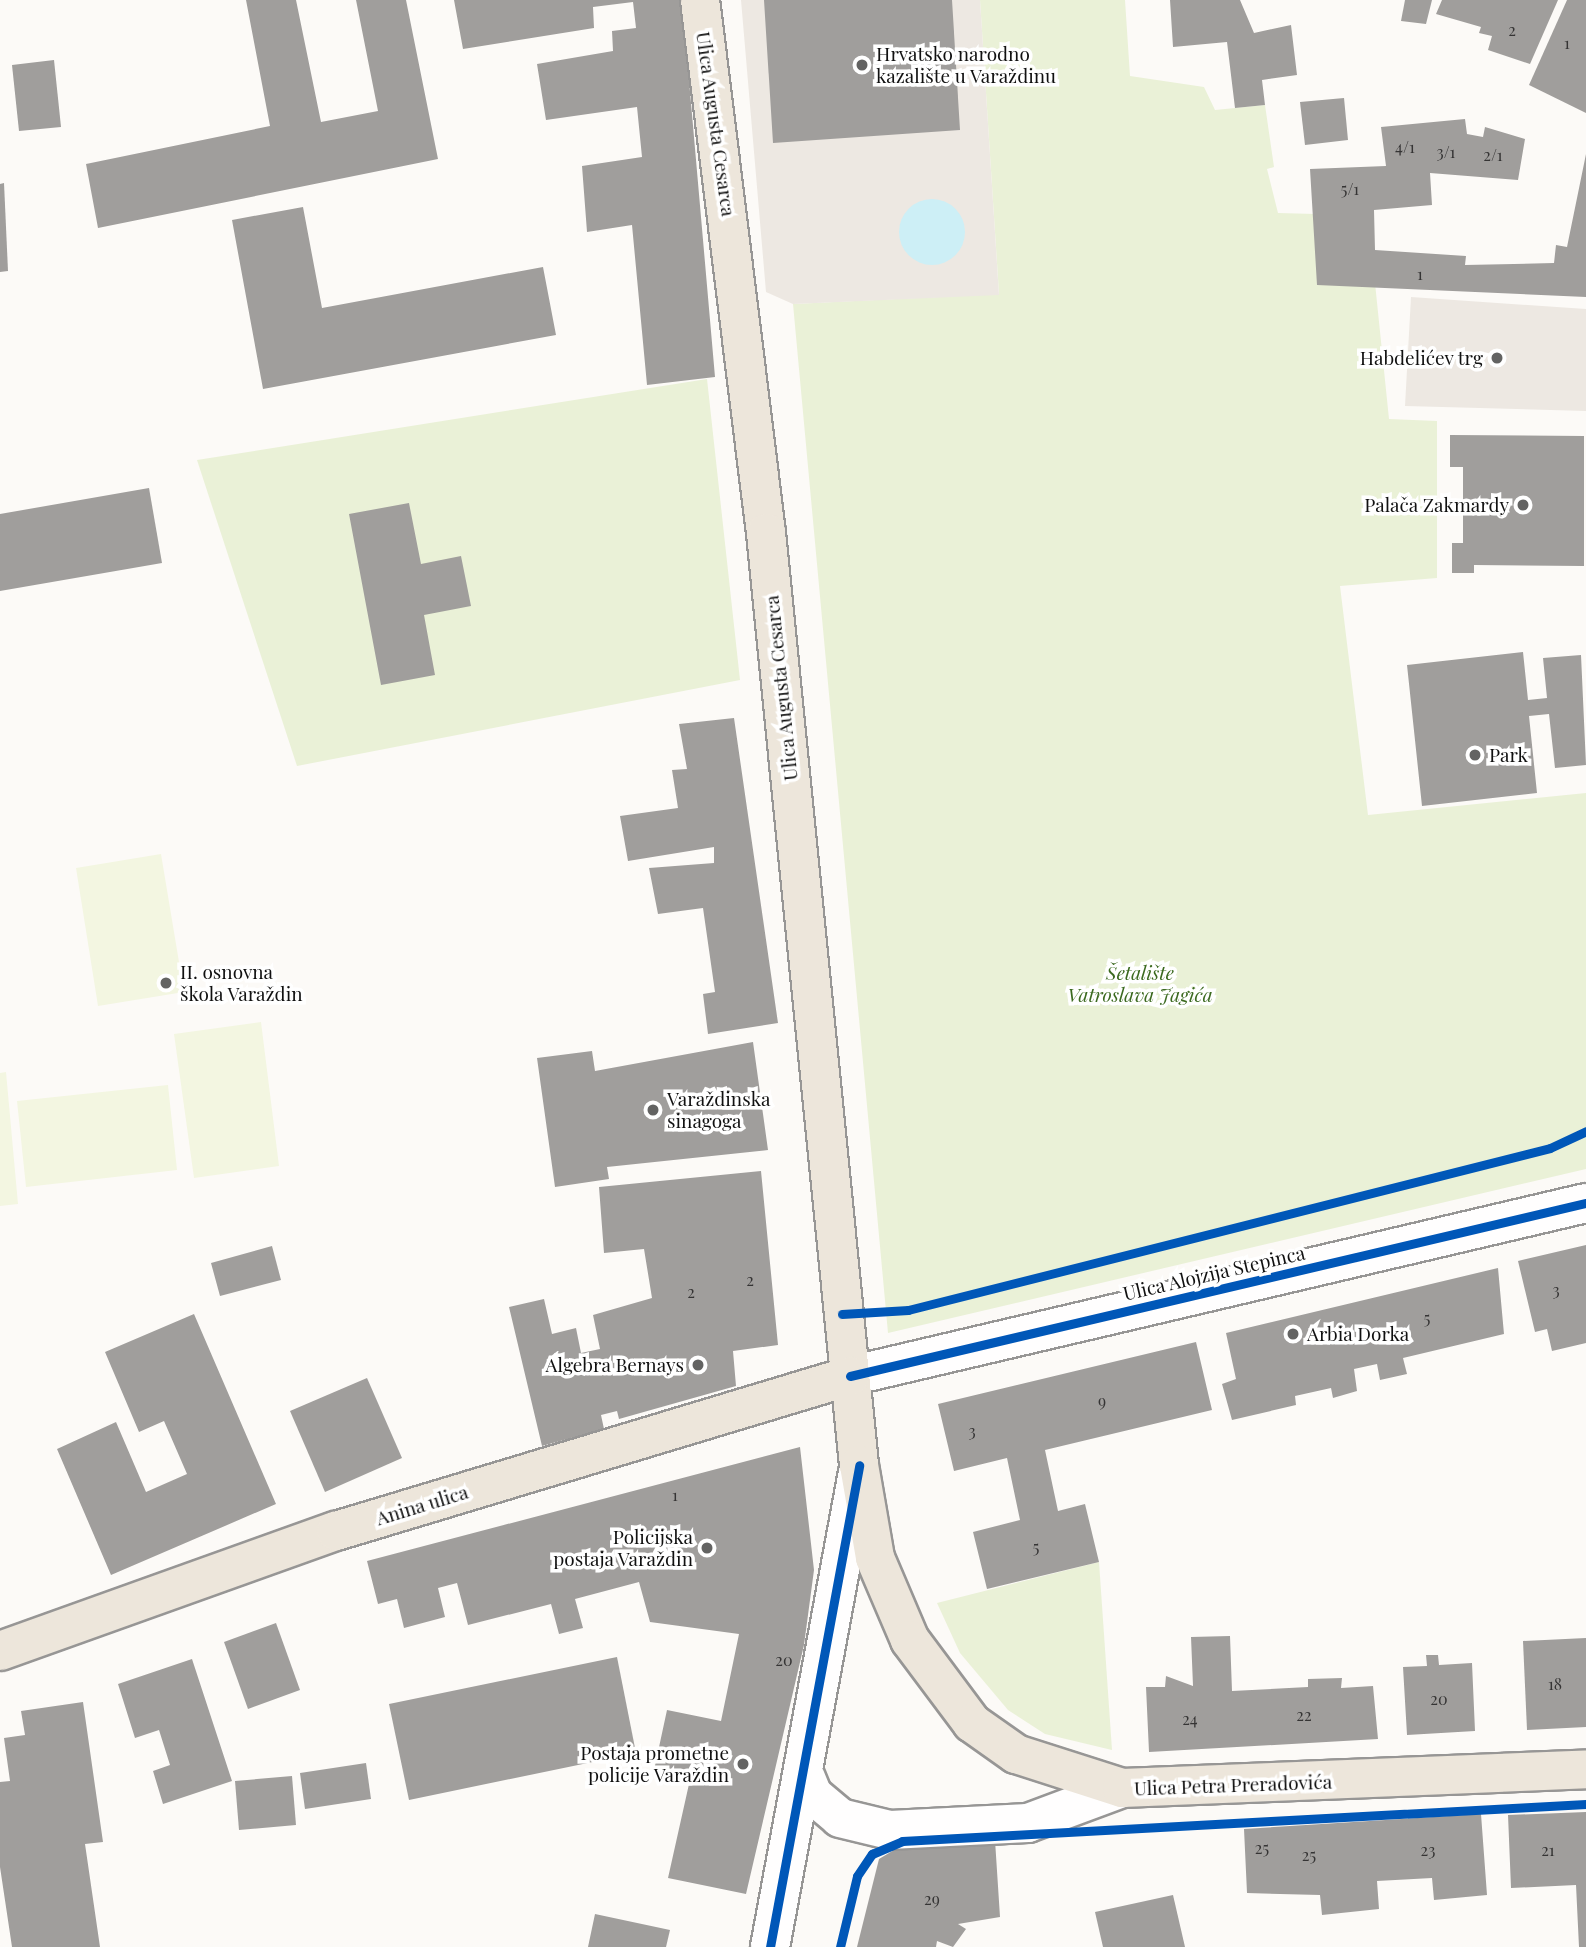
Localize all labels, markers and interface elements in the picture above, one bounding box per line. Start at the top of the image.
house number: 2 [1508,20,1516,40]
street label: Ulica Augusta Cesarca [692,30,740,218]
house number: 1 [1564,33,1570,53]
place label: Hrvatsko narodno kazalište u Varaždinu [876,43,1057,87]
marker: Hrvatsko narodno kazalište u Varaždinu [854,57,870,73]
house number: 4/1 [1395,137,1415,157]
house number: 3/1 [1436,142,1456,162]
house number: 2/1 [1483,145,1503,165]
house number: 5/1 [1341,179,1359,199]
house number: 1 [1417,264,1423,284]
place label: Habdelićev trg [1359,347,1483,369]
marker: Habdelićev trg [1489,350,1505,366]
place label: Palača Zakmardy [1364,494,1509,516]
marker: Palača Zakmardy [1515,497,1531,513]
street label: Ulica Augusta Cesarca [760,594,802,782]
place label: Park [1489,744,1528,766]
marker: Park [1467,747,1483,763]
place label: II. osnovna škola Varaždin [180,961,303,1005]
park label: Šetalište Vatroslava Jagića [1067,962,1213,1006]
marker: II. osnovna škola Varaždin [158,975,174,991]
place label: Varaždinska sinagoga [667,1088,770,1132]
marker: Varaždinska sinagoga [645,1102,661,1118]
street label: Ulica Alojzija Stepinca [1120,1241,1308,1305]
house number: 2 [746,1270,754,1290]
house number: 3 [1552,1280,1560,1300]
house number: 2 [687,1282,695,1302]
house number: 5 [1424,1308,1430,1328]
place label: Arbia Dorka [1307,1323,1409,1345]
marker: Arbia Dorka [1285,1326,1301,1342]
place label: Algebra Bernays [545,1354,684,1376]
marker: Algebra Bernays [690,1357,706,1373]
house number: 9 [1098,1391,1106,1411]
house number: 3 [968,1421,976,1441]
street label: Anina ulica [373,1480,471,1530]
house number: 1 [672,1485,678,1505]
place label: Policijska postaja Varaždin [552,1526,693,1570]
house number: 5 [1033,1537,1039,1557]
marker: Policijska postaja Varaždin [699,1540,715,1556]
house number: 20 [775,1650,793,1670]
house number: 18 [1548,1674,1562,1694]
house number: 20 [1430,1689,1448,1709]
house number: 22 [1296,1705,1312,1725]
house number: 24 [1182,1709,1198,1729]
place label: Postaja prometne policije Varaždin [580,1742,729,1786]
marker: Postaja prometne policije Varaždin [735,1756,751,1772]
street label: Ulica Petra Preradovića [1133,1770,1333,1800]
house number: 25 [1255,1838,1269,1858]
house number: 23 [1421,1840,1435,1860]
house number: 21 [1541,1840,1555,1860]
house number: 25 [1302,1845,1316,1865]
house number: 29 [924,1889,940,1909]

